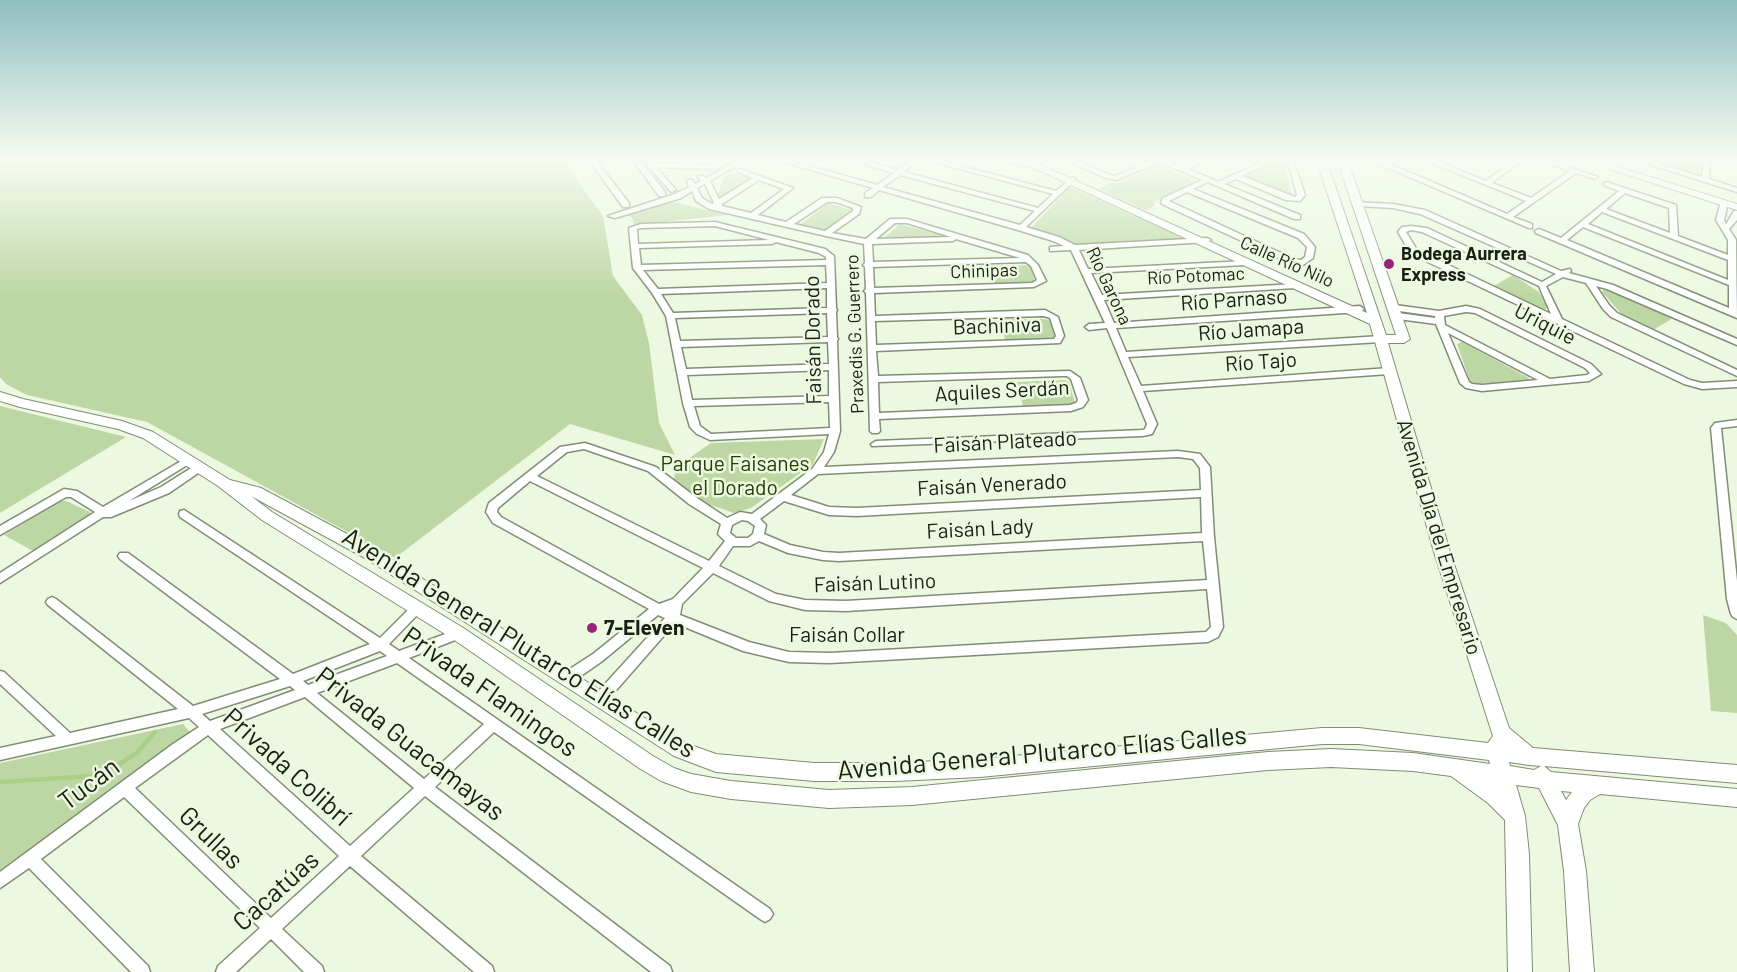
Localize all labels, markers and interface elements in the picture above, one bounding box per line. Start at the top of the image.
street label: Calle Río Nilo [1237,232,1337,292]
place label: Bodega Aurrera Express [1401,243,1527,286]
street label: Río Garona [1082,244,1136,328]
street label: Praxedis G. Guerrero [841,254,869,414]
marker: Bodega Aurrera Express [1382,257,1396,271]
street label: Chinipas [950,259,1018,283]
street label: Río Potomac [1147,263,1245,289]
street label: Faisán Dorado [799,275,827,405]
street label: Río Parnaso [1180,284,1288,316]
street label: Uriquie [1510,298,1580,350]
street label: Bachiniva [952,312,1042,340]
street label: Río Jamapa [1197,314,1305,346]
street label: Río Tajo [1224,347,1298,377]
street label: Aquiles Serdán [934,375,1070,407]
street label: Avenida Día del Empresario [1391,416,1487,658]
street label: Faisán Plateado [933,426,1077,458]
park label: Parque Faisanes el Dorado [660,451,810,501]
street label: Faisán Venerado [917,468,1067,502]
street label: Faisán Lady [926,514,1034,544]
street label: Avenida General Plutarco Elías Calles [337,521,701,765]
street label: Faisán Lutino [813,568,937,598]
place label: 7-Eleven [604,615,684,641]
street label: Privada Flamingos [397,620,583,764]
marker: 7-Eleven [585,621,599,635]
street label: Faisán Collar [789,622,905,648]
street label: Privada Guacamayas [309,660,511,828]
street label: Privada Colibrí [217,701,357,833]
street label: Avenida General Plutarco Elías Calles [836,720,1248,786]
street label: Tucán [52,751,126,817]
street label: Grullas [172,800,250,876]
street label: Cacatúas [227,844,325,938]

